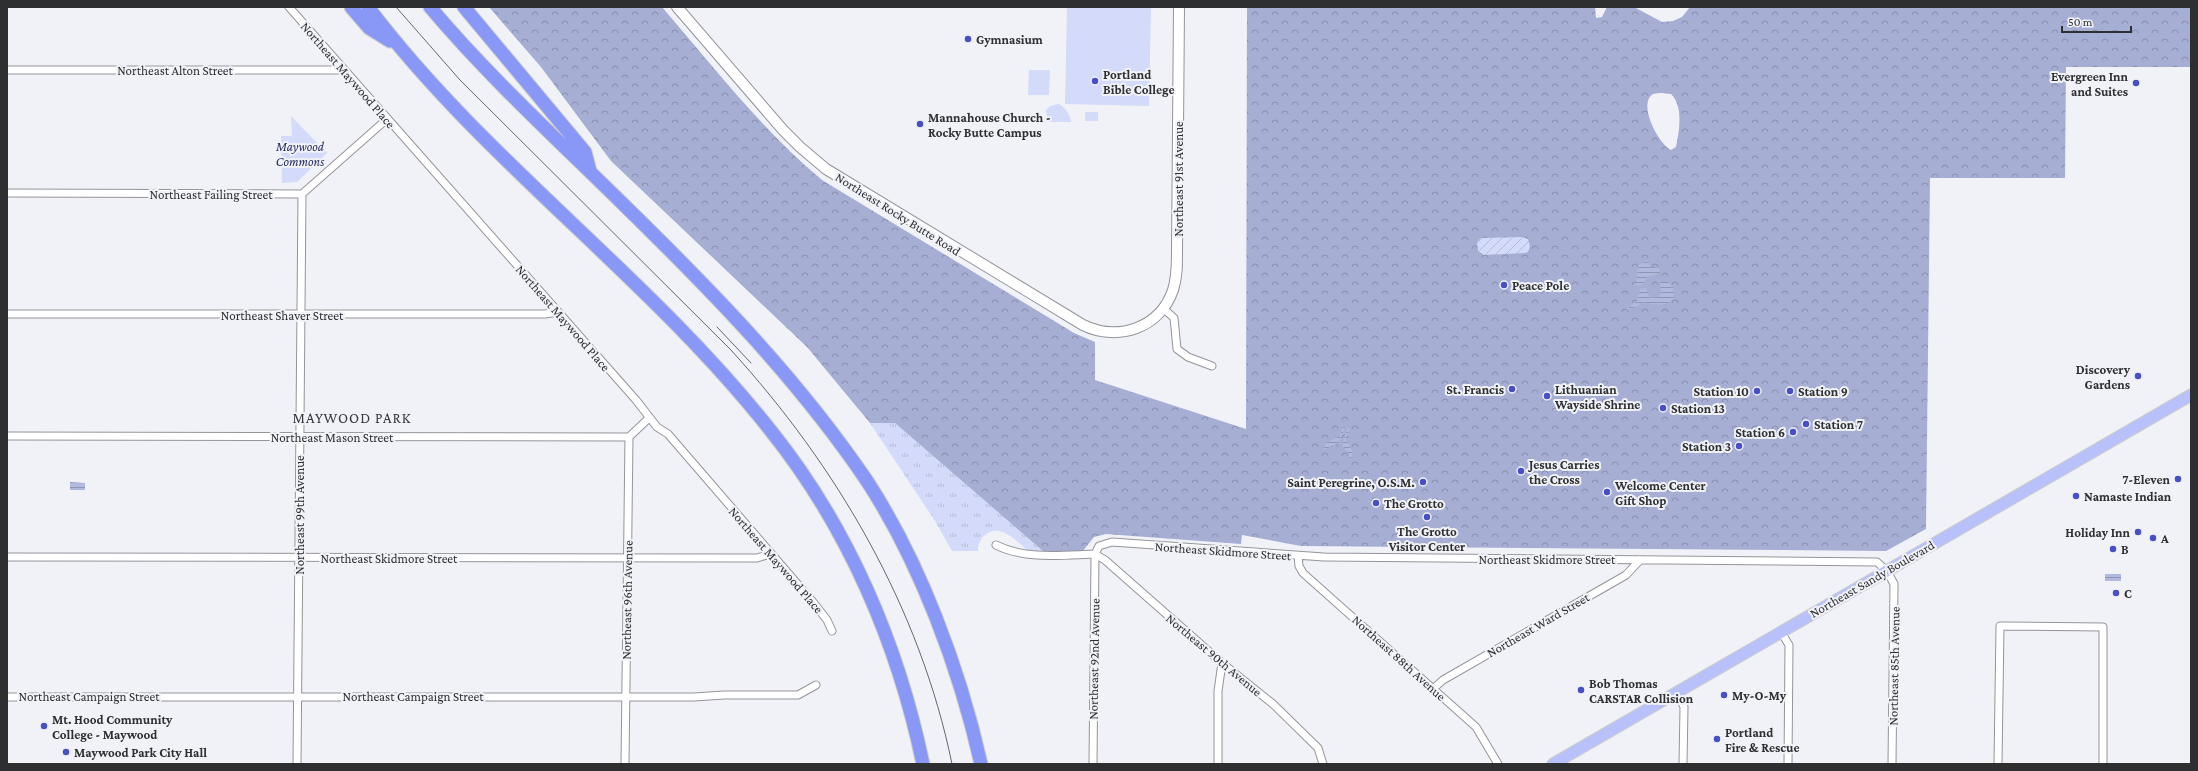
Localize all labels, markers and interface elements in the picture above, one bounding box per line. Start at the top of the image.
scale bar [2062,8,2131,34]
text: 50 m [2068,15,2093,29]
street label: Northeast Maywood Place [298,19,398,131]
place label: Gymnasium [976,32,1043,47]
marker: Gymnasium [963,34,973,44]
street label: Northeast Alton Street [117,63,234,78]
place label: Portland Bible College [1103,67,1175,97]
place label: Evergreen Inn and Suites [2051,69,2129,99]
marker: Portland Bible College [1090,76,1100,86]
marker: Evergreen Inn and Suites [2131,78,2141,88]
place label: Mannahouse Church - Rocky Butte Campus [928,110,1051,140]
marker: Mannahouse Church - Rocky Butte Campus [915,119,925,129]
street label: Northeast 91st Avenue [1171,121,1186,237]
park label: Maywood Commons [275,139,325,169]
street label: Northeast Rocky Butte Road [833,169,963,259]
street label: Northeast Failing Street [150,187,273,202]
street label: Northeast Maywood Place [513,262,613,374]
place label: Peace Pole [1512,278,1569,293]
marker: Peace Pole [1499,280,1509,290]
street label: Northeast Shaver Street [221,308,344,323]
place label: Discovery Gardens [2076,362,2131,392]
marker: Discovery Gardens [2133,371,2143,381]
place label: St. Francis [1446,382,1504,397]
place label: Lithuanian Wayside Shrine [1554,382,1640,412]
marker: St. Francis [1507,384,1517,394]
place label: Station 10 [1694,384,1749,399]
place label: Station 9 [1798,384,1848,399]
marker: Station 10 [1752,386,1762,396]
marker: Station 9 [1785,386,1795,396]
marker: Lithuanian Wayside Shrine [1542,391,1552,401]
place label: Station 13 [1671,401,1725,416]
marker: Station 13 [1658,403,1668,413]
district label: MAYWOOD PARK [293,410,411,426]
place label: Station 7 [1814,417,1863,432]
marker: Station 7 [1801,419,1811,429]
place label: Station 6 [1735,425,1785,440]
marker: Station 6 [1788,427,1798,437]
street label: Northeast Mason Street [271,430,394,445]
place label: Station 3 [1682,439,1731,454]
marker: Station 3 [1734,441,1744,451]
street label: Northeast 99th Avenue [292,455,307,575]
place label: Jesus Carries the Cross [1527,457,1599,487]
marker: Jesus Carries the Cross [1516,466,1526,476]
place label: 7-Eleven [2122,472,2171,487]
marker: 7-Eleven [2173,474,2183,484]
place label: Saint Peregrine, O.S.M. [1287,475,1415,491]
marker: Saint Peregrine, O.S.M. [1418,477,1428,487]
place label: Welcome Center Gift Shop [1614,478,1707,508]
marker: Welcome Center Gift Shop [1602,487,1612,497]
place label: Namaste Indian [2084,489,2172,504]
marker: Namaste Indian [2071,491,2081,501]
place label: The Grotto [1384,496,1444,511]
marker: The Grotto [1371,498,1381,508]
street label: Northeast Maywood Place [726,504,826,616]
marker: The Grotto Visitor Center [1422,512,1432,522]
place label: The Grotto Visitor Center [1388,524,1466,554]
place label: Holiday Inn [2065,525,2131,540]
marker: Holiday Inn [2133,527,2143,537]
place label: A [2160,531,2169,546]
marker: A [2148,533,2158,543]
street label: Northeast Sandy Boulevard [1807,537,1937,621]
street label: Northeast Skidmore Street [1154,539,1292,563]
street label: Northeast 96th Avenue [618,540,636,660]
place label: B [2121,542,2129,557]
marker: B [2108,544,2118,554]
street label: Northeast Skidmore Street [321,551,458,566]
street label: Northeast Skidmore Street [1479,552,1616,567]
place label: C [2124,586,2132,601]
marker: C [2111,588,2121,598]
street label: Northeast Ward Street [1484,589,1593,660]
street label: Northeast 92nd Avenue [1085,598,1103,720]
street label: Northeast 85th Avenue [1885,606,1903,726]
street label: Northeast 90th Avenue [1163,611,1265,700]
street label: Northeast 88th Avenue [1349,612,1449,704]
place label: Bob Thomas CARSTAR Collision [1589,676,1694,706]
marker: Bob Thomas CARSTAR Collision [1576,685,1586,695]
place label: My-O-My [1732,688,1787,703]
street label: Northeast Campaign Street [19,689,160,704]
street label: Northeast Campaign Street [343,689,484,704]
marker: My-O-My [1719,690,1729,700]
place label: Mt. Hood Community College - Maywood [52,712,173,742]
marker: Mt. Hood Community College - Maywood [39,721,49,731]
place label: Portland Fire & Rescue [1725,725,1800,755]
marker: Portland Fire & Rescue [1712,734,1722,744]
place label: Maywood Park City Hall [74,745,207,760]
marker: Maywood Park City Hall [61,747,71,757]

